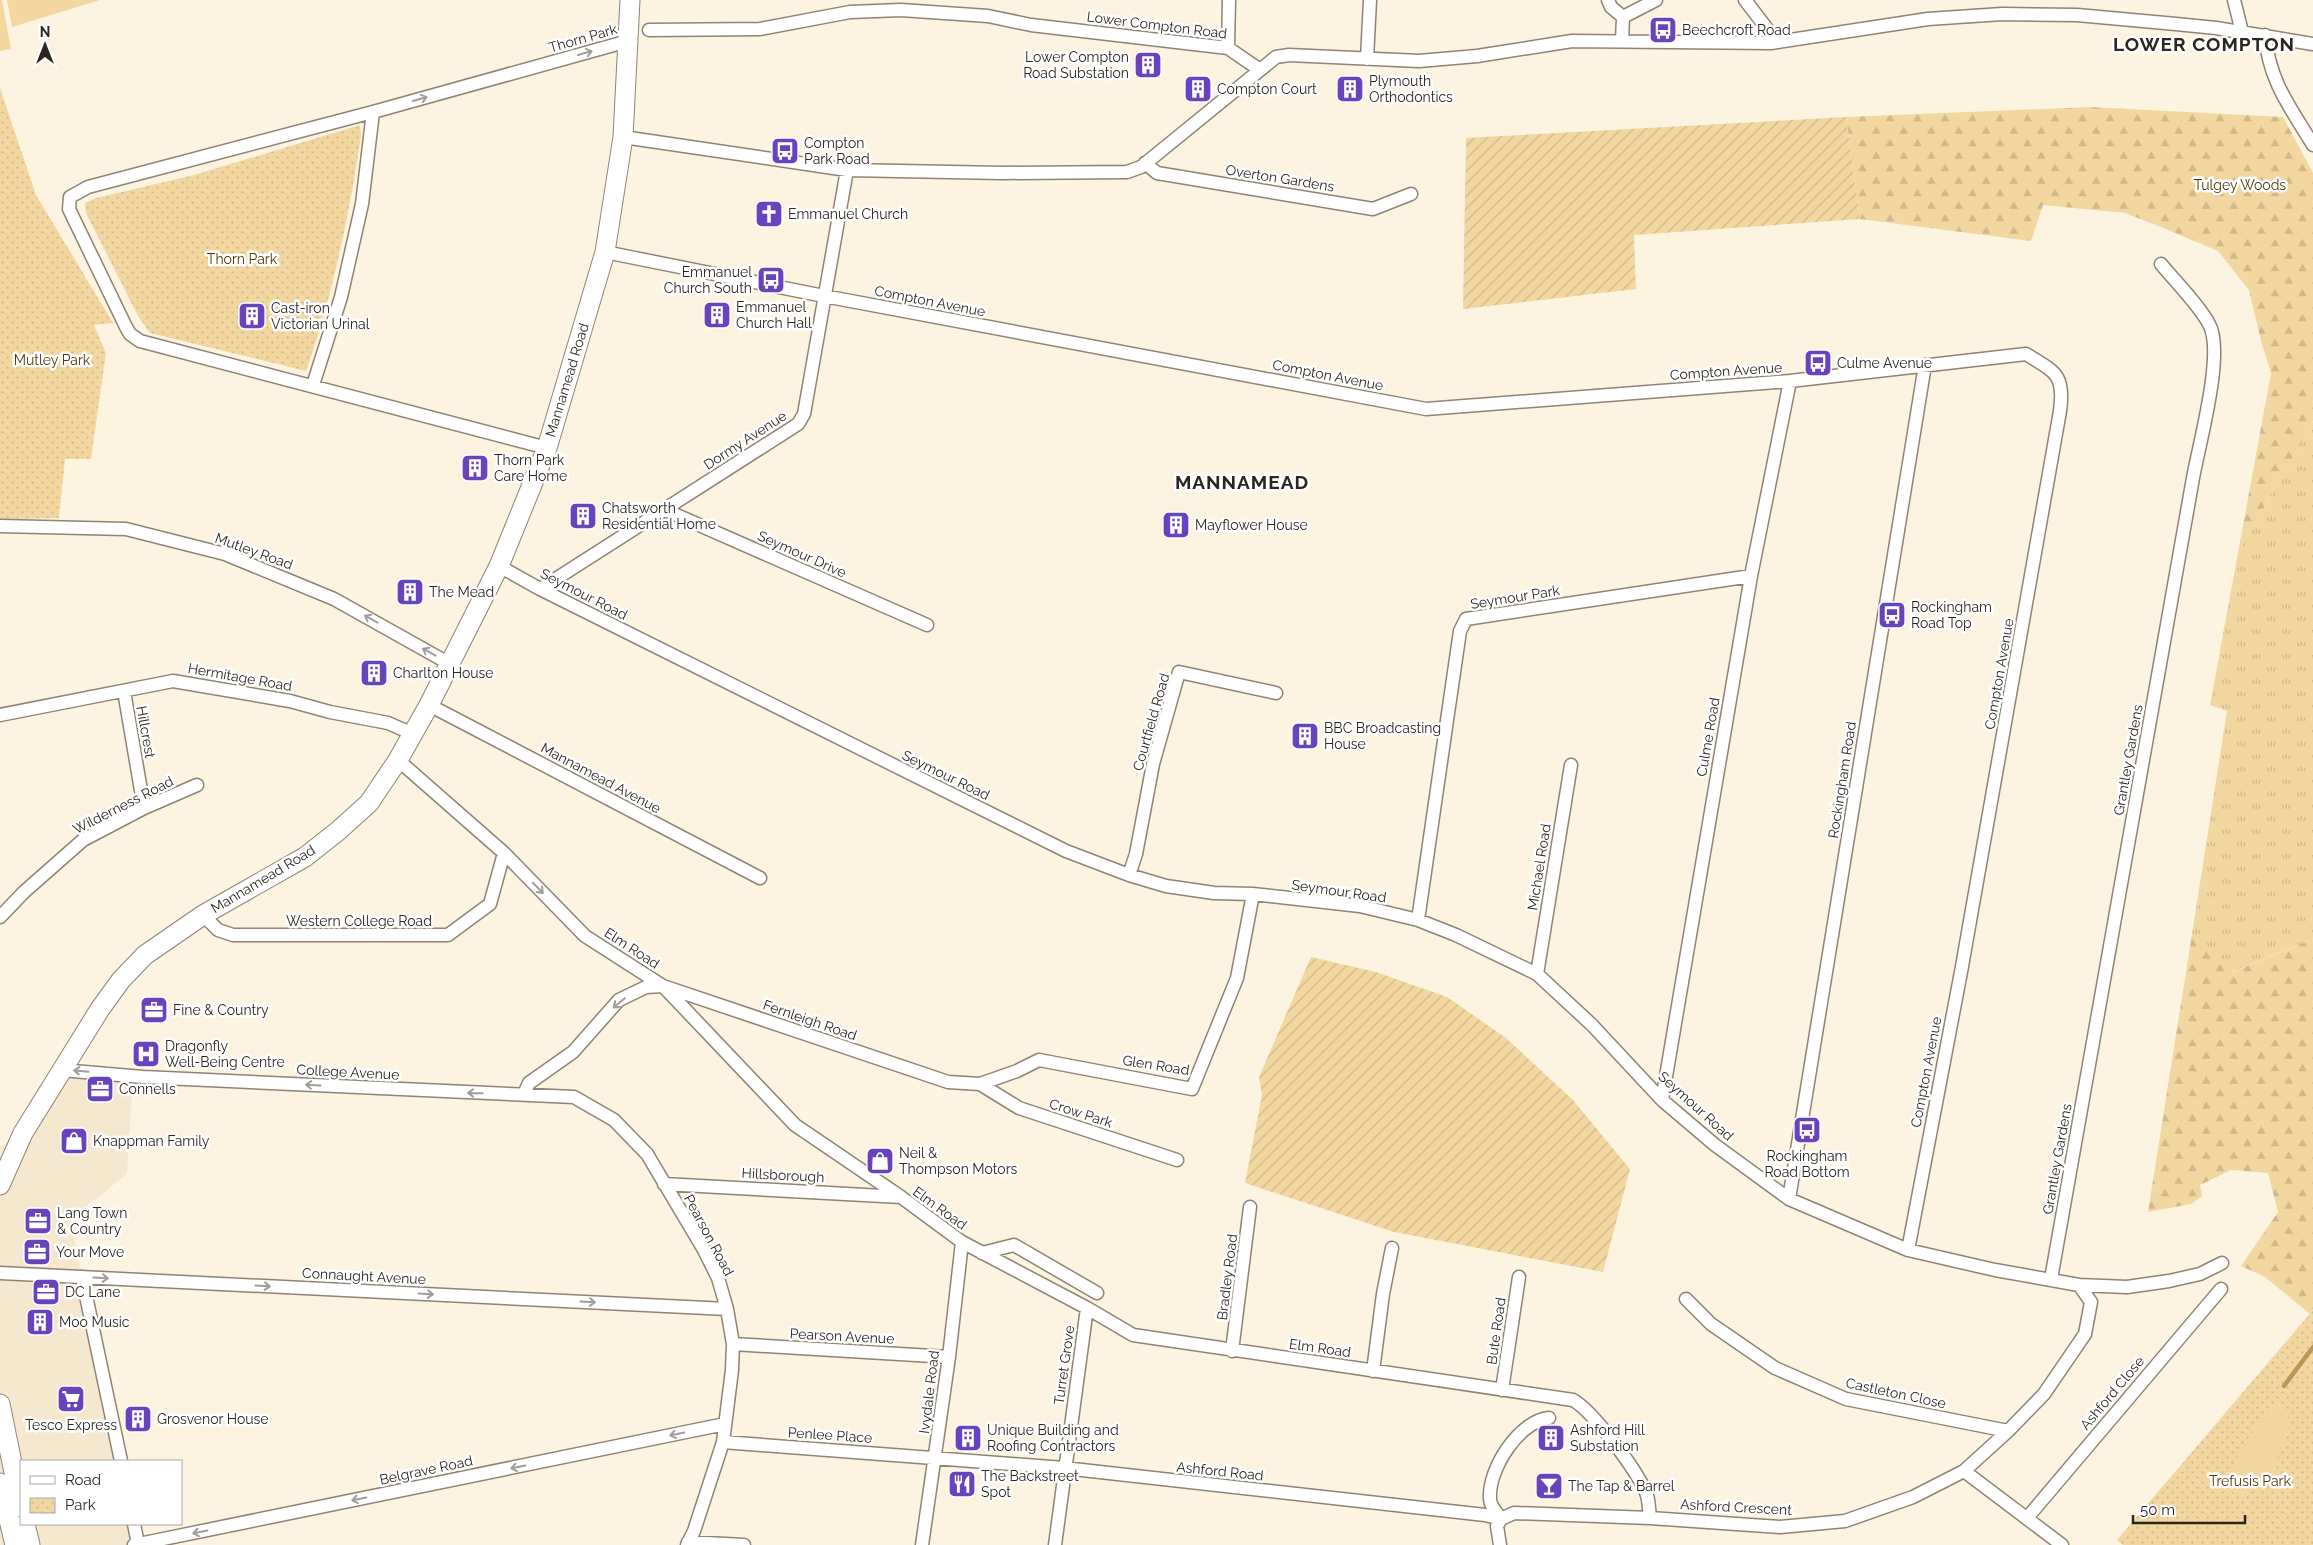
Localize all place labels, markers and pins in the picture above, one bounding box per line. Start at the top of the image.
bus stop icon: Beechcroft Road [1648,15,1678,45]
place label: Beechcroft Road [1682,22,1791,38]
place label: Lower Compton Road Substation [1023,49,1129,81]
building icon: Lower Compton Road Substation [1133,50,1163,80]
place label: Plymouth Orthodontics [1369,73,1453,105]
building icon: Compton Court [1183,74,1213,104]
building icon: Plymouth Orthodontics [1335,74,1365,104]
place label: Compton Court [1217,81,1317,97]
place label: Compton Park Road [804,135,870,167]
bus stop icon: Compton Park Road [770,136,800,166]
church icon: Emmanuel Church [754,199,784,229]
place label: Emmanuel Church [788,206,908,222]
place label: Emmanuel Church South [664,264,752,296]
bus stop icon: Emmanuel Church South [756,265,786,295]
place label: Emmanuel Church Hall [736,299,812,331]
place label: Cast-iron Victorian Urinal [271,300,370,332]
building icon: Emmanuel Church Hall [702,300,732,330]
building icon: Cast-iron Victorian Urinal [237,301,267,331]
bus stop icon: Culme Avenue [1803,348,1833,378]
place label: Culme Avenue [1837,355,1932,371]
place label: Thorn Park Care Home [494,452,567,484]
building icon: Thorn Park Care Home [460,453,490,483]
place label: Chatsworth Residential Home [602,500,716,532]
building icon: Chatsworth Residential Home [568,501,598,531]
building icon: Mayflower House [1161,510,1191,540]
place label: Mayflower House [1195,517,1308,533]
building icon: The Mead [395,577,425,607]
place label: The Mead [429,584,494,600]
place label: Rockingham Road Top [1911,599,1992,631]
bus stop icon: Rockingham Road Top [1877,600,1907,630]
building icon: Charlton House [359,658,389,688]
place label: Charlton House [393,665,494,681]
place label: BBC Broadcasting House [1324,720,1441,752]
building icon: BBC Broadcasting House [1290,721,1320,751]
office icon: Fine & Country [139,995,169,1025]
place label: Fine & Country [173,1002,269,1018]
place label: Dragonfly Well-Being Centre [165,1038,285,1070]
hospital icon: Dragonfly Well-Being Centre [131,1039,161,1069]
office icon: Connells [85,1074,115,1104]
place label: Connells [119,1081,176,1097]
bus stop icon: Rockingham Road Bottom [1792,1115,1822,1145]
shop icon: Knappman Family [59,1126,89,1156]
place label: Knappman Family [93,1133,210,1149]
place label: Neil & Thompson Motors [899,1145,1018,1177]
shop icon: Neil & Thompson Motors [865,1146,895,1176]
place label: Rockingham Road Bottom [1764,1148,1850,1180]
place label: Lang Town & Country [57,1205,127,1237]
office icon: Lang Town & Country [23,1206,53,1236]
office icon: Your Move [22,1237,52,1267]
place label: Your Move [56,1244,124,1260]
office icon: DC Lane [31,1277,61,1307]
place label: DC Lane [65,1284,120,1300]
building icon: Moo Music [25,1307,55,1337]
place label: Moo Music [59,1314,130,1330]
supermarket icon: Tesco Express [56,1384,86,1414]
building icon: Grosvenor House [123,1404,153,1434]
place label: Grosvenor House [157,1411,269,1427]
place label: Tesco Express [25,1417,117,1433]
place label: Unique Building and Roofing Contractors [987,1422,1119,1454]
place label: Ashford Hill Substation [1570,1422,1645,1454]
building icon: Unique Building and Roofing Contractors [953,1423,983,1453]
building icon: Ashford Hill Substation [1536,1423,1566,1453]
place label: The Backstreet Spot [981,1468,1079,1500]
restaurant icon: The Backstreet Spot [947,1469,977,1499]
bar icon: The Tap & Barrel [1534,1471,1564,1501]
place label: The Tap & Barrel [1568,1478,1675,1494]

